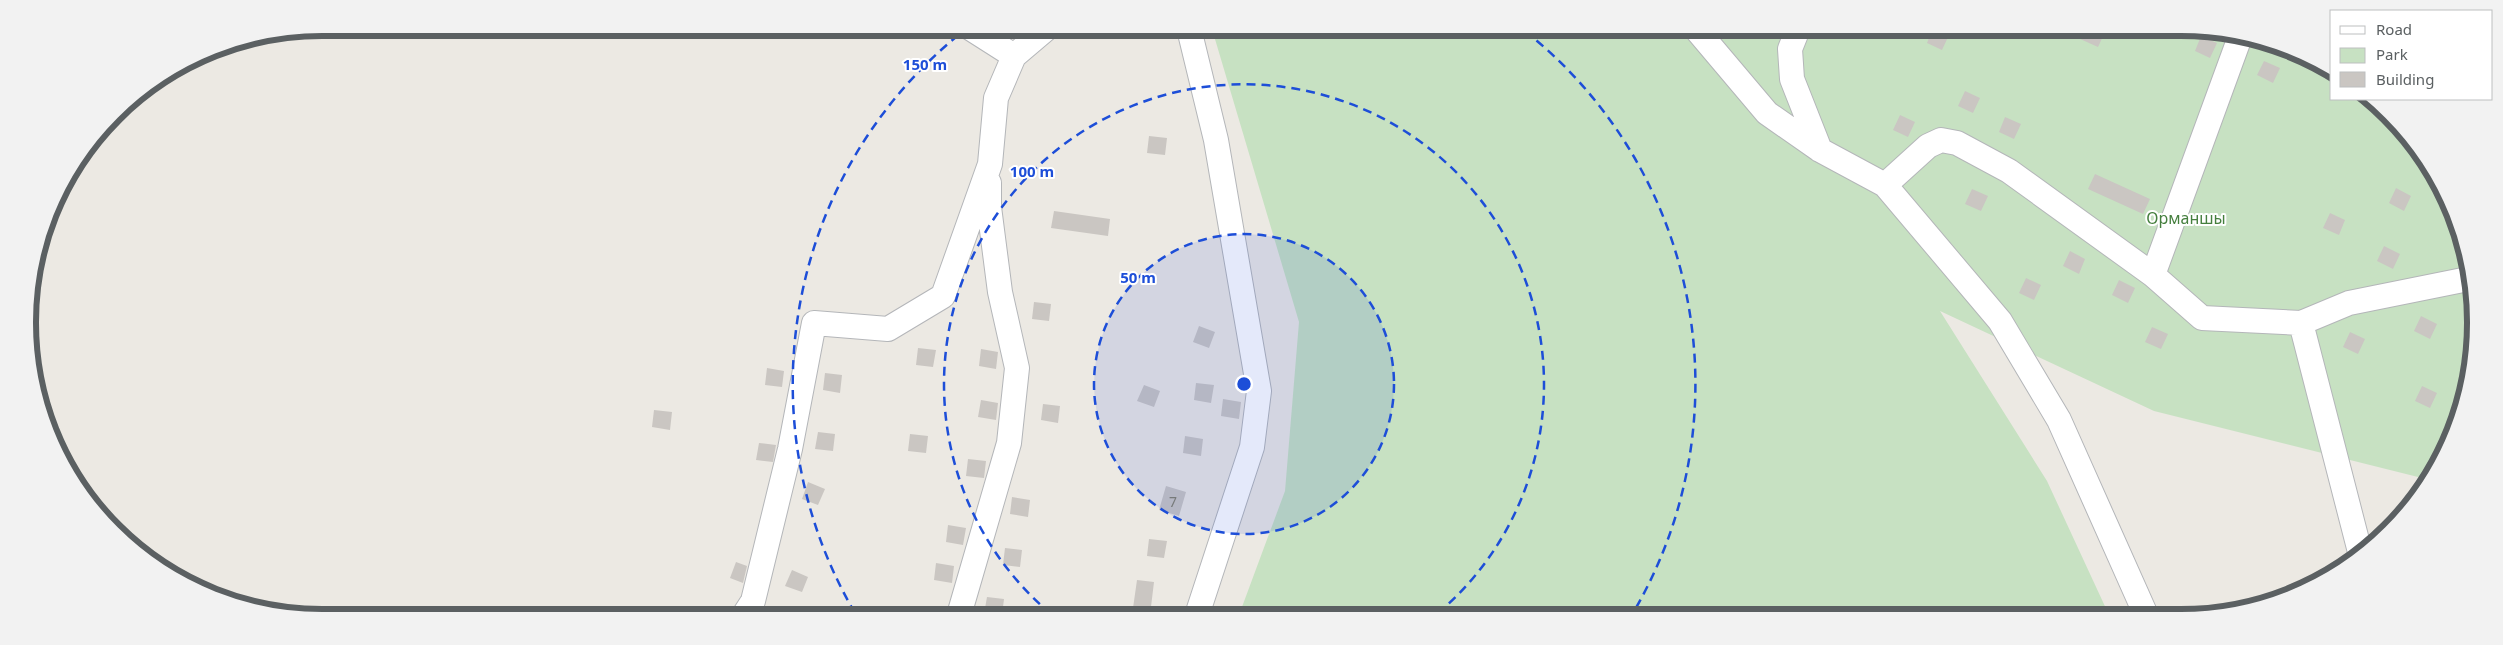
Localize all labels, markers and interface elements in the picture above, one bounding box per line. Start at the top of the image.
legend [2330,10,2493,100]
text: Road [2376,19,2412,39]
text: Park [2376,44,2408,64]
text: 150 m [903,54,947,74]
text: Building [2376,69,2434,89]
text: 100 m [1010,161,1054,181]
park label: Орманшы [2146,207,2226,229]
text: 50 m [1120,267,1156,287]
centre of rings [1235,375,1253,393]
house number: 7 [1169,492,1177,511]

